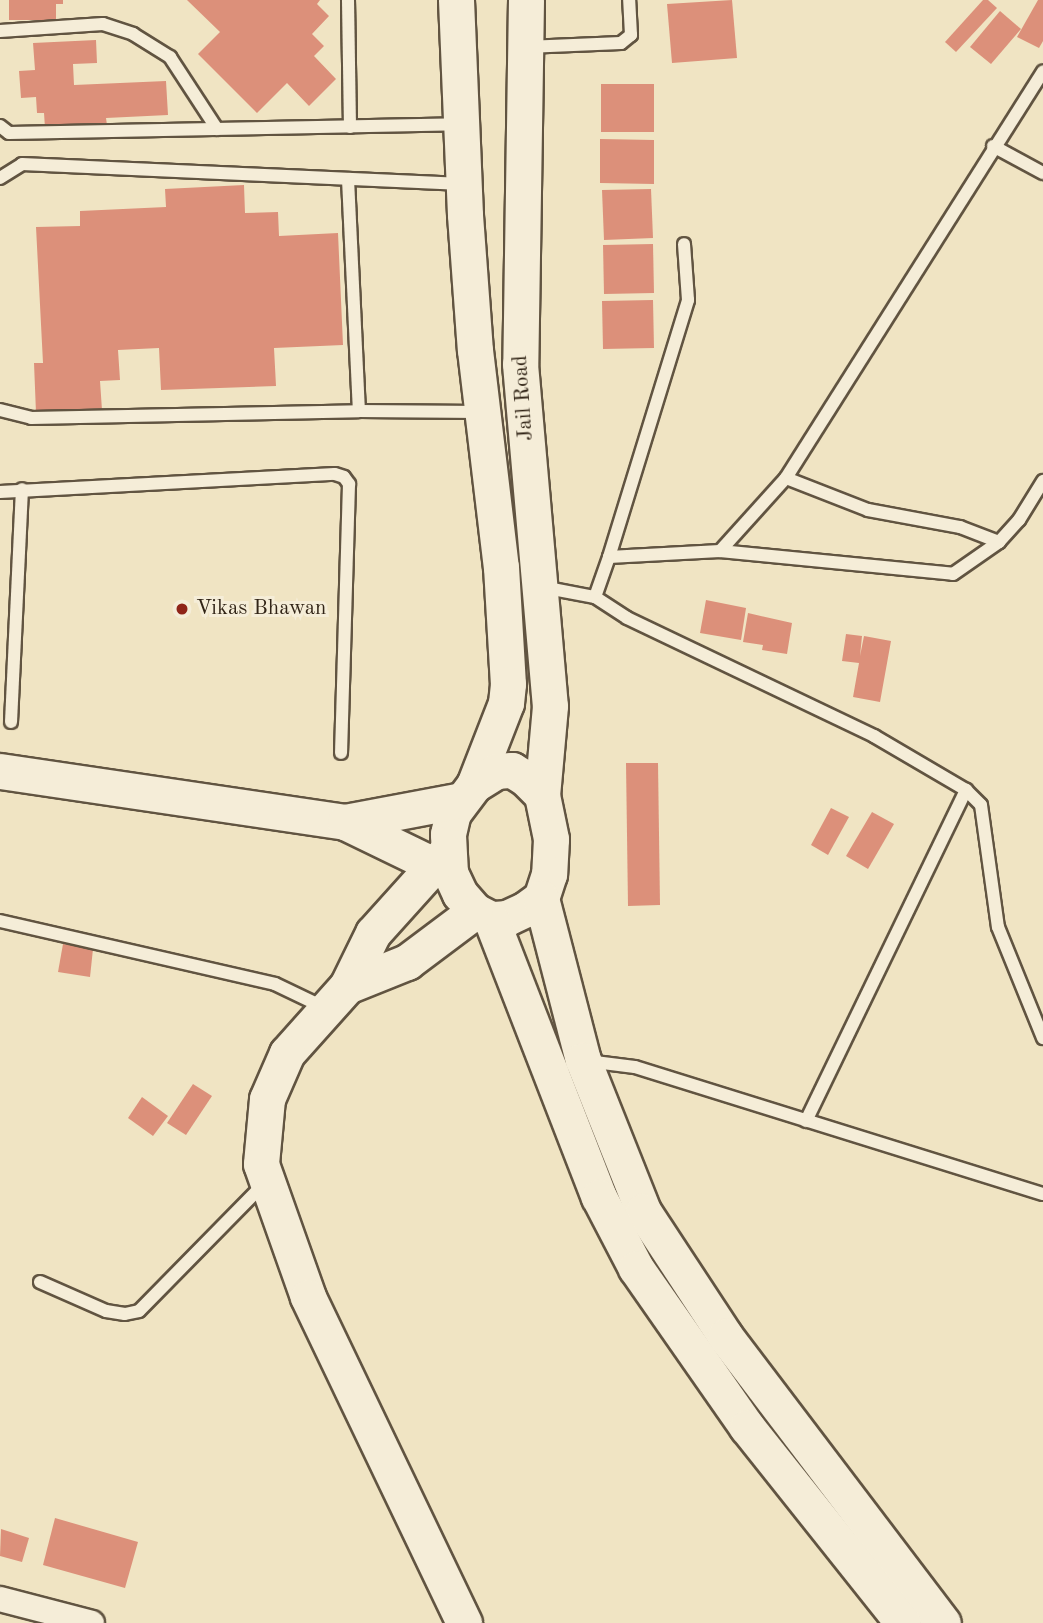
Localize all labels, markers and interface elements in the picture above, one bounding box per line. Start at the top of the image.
street label: Jail Road [508,354,540,442]
place label: Vikas Bhawan [196,596,326,622]
marker: Vikas Bhawan [174,601,190,617]

